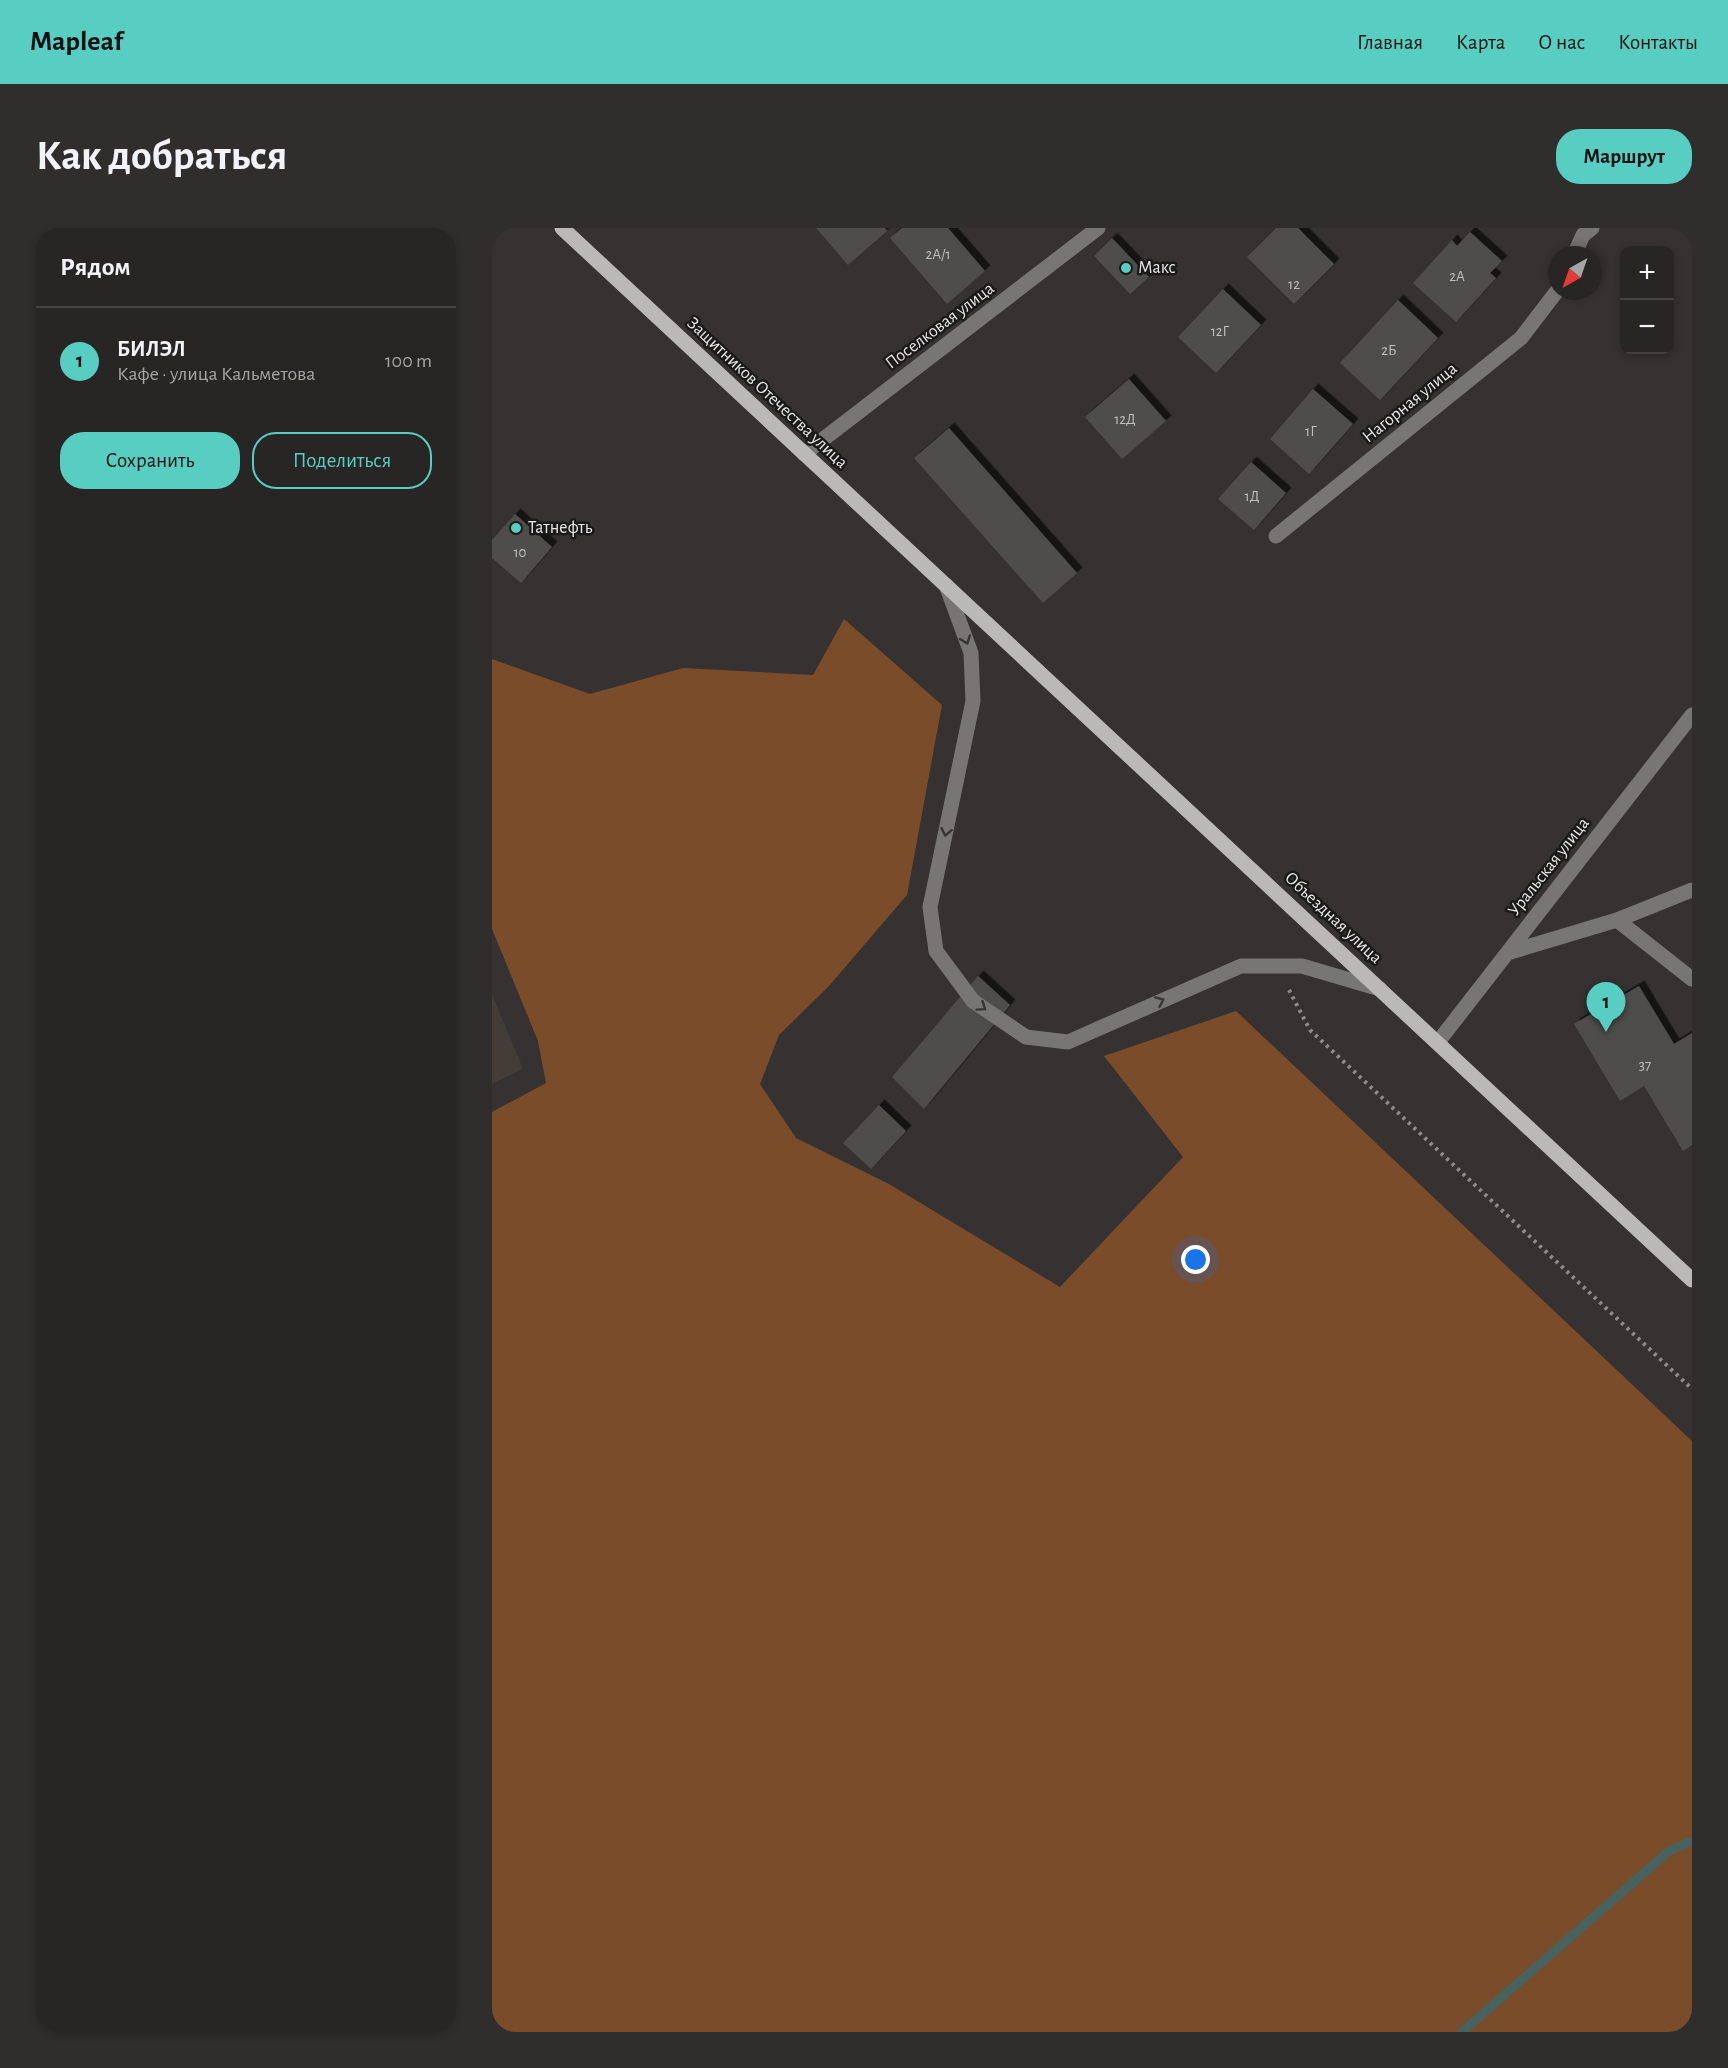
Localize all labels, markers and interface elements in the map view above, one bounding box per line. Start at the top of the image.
text: Mapleaf [30,28,123,56]
text: Главная [1357,32,1423,53]
text: Карта [1456,32,1505,53]
text: О нас [1538,32,1585,53]
text: Контакты [1618,32,1698,53]
button: Маршрут [1556,129,1692,184]
text: Как добраться [36,135,287,177]
north arrow [1548,246,1602,300]
map controls [1620,246,1674,354]
button: + [1620,246,1674,300]
house number: 2А/1 [925,247,951,262]
text: Рядом [60,254,131,280]
place label: Макс [1138,259,1176,277]
marker: Макс [1119,261,1133,275]
house number: 2А [1449,269,1465,284]
house number: 12 [1288,277,1300,292]
street label: Поселковая улица [882,279,998,373]
button: − [1620,300,1674,354]
street label: Защитников Отечества улица [683,314,851,472]
house number: 12Г [1211,324,1230,339]
text: БИЛЭЛ [117,338,186,360]
house number: 2Б [1381,343,1397,358]
text: 1 [76,351,83,371]
text: 100 m [385,351,432,371]
street label: Нагорная улица [1359,360,1461,446]
text: Кафе · улица Кальметова [117,364,315,384]
house number: 12Д [1114,412,1136,427]
house number: 1Г [1305,424,1317,439]
button: Сохранить [60,432,240,489]
button: Поделиться [252,432,432,489]
house number: 1Д [1245,489,1260,504]
place label: Татнефть [528,519,593,537]
marker: Татнефть [509,521,523,535]
house number: 10 [513,545,527,560]
one-way arrow [959,634,972,645]
street label: Уральская улица [1505,814,1593,920]
one-way arrow [940,826,953,836]
street label: Объездная улица [1281,868,1386,967]
pin: 1 [1586,982,1626,1032]
one-way arrow [1153,997,1164,1009]
one-way arrow [976,1000,987,1011]
house number: 37 [1639,1058,1651,1073]
your location [1181,1245,1210,1274]

